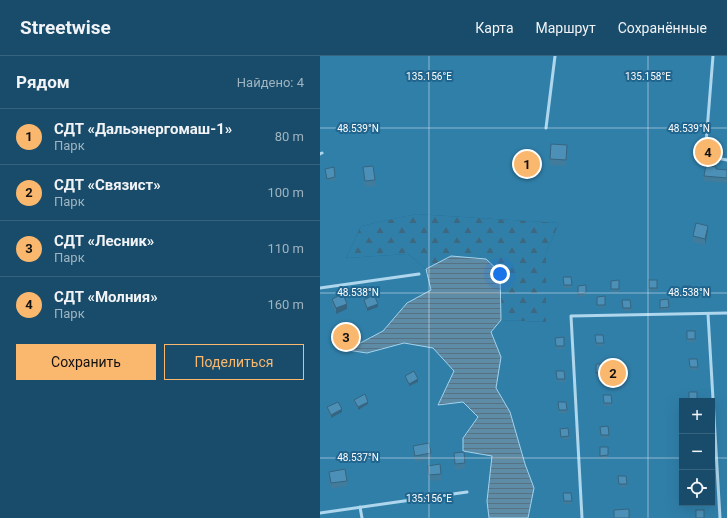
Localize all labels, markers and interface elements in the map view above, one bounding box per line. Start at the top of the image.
text: Streetwise [20,16,111,39]
text: Карта [475,20,514,36]
text: Маршрут [536,20,596,36]
text: Сохранённые [618,20,707,36]
text: 135.156°E [406,71,452,82]
text: 135.158°E [625,71,671,82]
text: Рядом [16,72,70,92]
text: Найдено: 4 [237,75,304,90]
text: СДТ «Дальэнергомаш-1» [54,120,232,138]
text: 48.539°N [337,123,379,134]
text: 48.539°N [668,123,710,134]
text: 1 [25,129,33,144]
text: 80 m [275,129,304,144]
pin: 4 [695,137,721,167]
text: Парк [54,138,85,153]
pin: 1 [514,149,540,179]
text: СДТ «Связист» [54,176,161,194]
text: 2 [25,185,33,200]
text: 100 m [267,185,304,200]
text: Парк [54,194,85,209]
text: СДТ «Лесник» [54,232,154,250]
text: 3 [25,241,33,256]
text: 110 m [267,241,304,256]
text: Парк [54,250,85,265]
your location [490,264,510,284]
text: 48.538°N [337,287,379,298]
text: 48.538°N [668,287,710,298]
text: СДТ «Молния» [54,288,158,306]
text: 4 [25,297,33,312]
text: 160 m [267,297,304,312]
text: Парк [54,306,85,321]
pin: 3 [333,322,359,352]
button: Сохранить [16,344,156,380]
button: Поделиться [164,344,304,380]
pin: 2 [600,358,626,388]
map controls [679,398,715,506]
button: + [679,398,715,434]
button: − [679,434,715,470]
text: 48.537°N [337,452,379,463]
button: locate [679,470,715,506]
text: 135.156°E [406,493,452,504]

